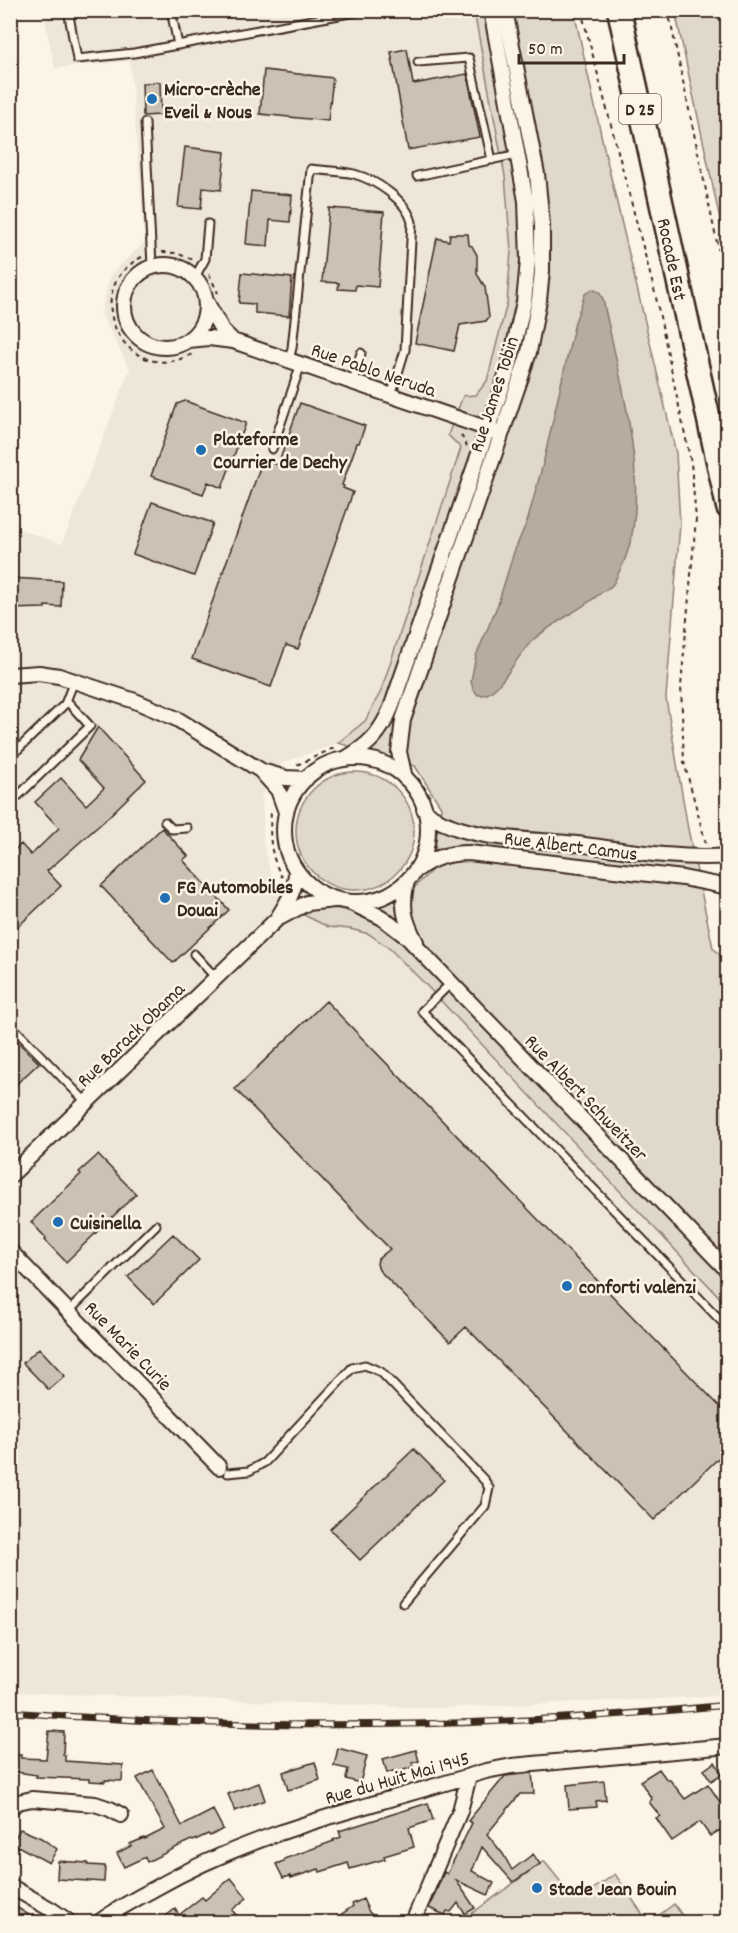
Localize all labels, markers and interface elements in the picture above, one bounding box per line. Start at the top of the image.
scale bar [519,27,624,65]
text: 50 m [528,38,563,63]
place label: Micro-crèche Eveil & Nous [164,77,261,128]
marker: Micro-crèche Eveil & Nous [145,92,159,106]
road number: D 25 [619,94,661,124]
street label: Rocade Est [648,216,692,303]
street label: Rue James Tobin [464,333,528,457]
street label: Rue Pablo Neruda [307,337,440,407]
place label: Plateforme Courrier de Dechy [213,427,348,478]
marker: Plateforme Courrier de Dechy [194,443,208,457]
street label: Rue Albert Camus [502,826,639,870]
place label: FG Automobiles Douai [177,875,293,926]
marker: FG Automobiles Douai [158,891,172,905]
street label: Rue Barack Obama [72,977,193,1095]
street label: Rue Albert Schweitzer [517,1029,653,1169]
place label: Cuisinella [70,1211,142,1239]
marker: Cuisinella [51,1215,65,1229]
place label: conforti valenzi [579,1275,696,1303]
marker: conforti valenzi [560,1279,574,1293]
street label: Rue Marie Curie [77,1296,177,1399]
street label: Rue du Huit Mai 1945 [322,1746,473,1814]
place label: Stade Jean Bouin [549,1877,677,1905]
marker: Stade Jean Bouin [530,1881,544,1895]

